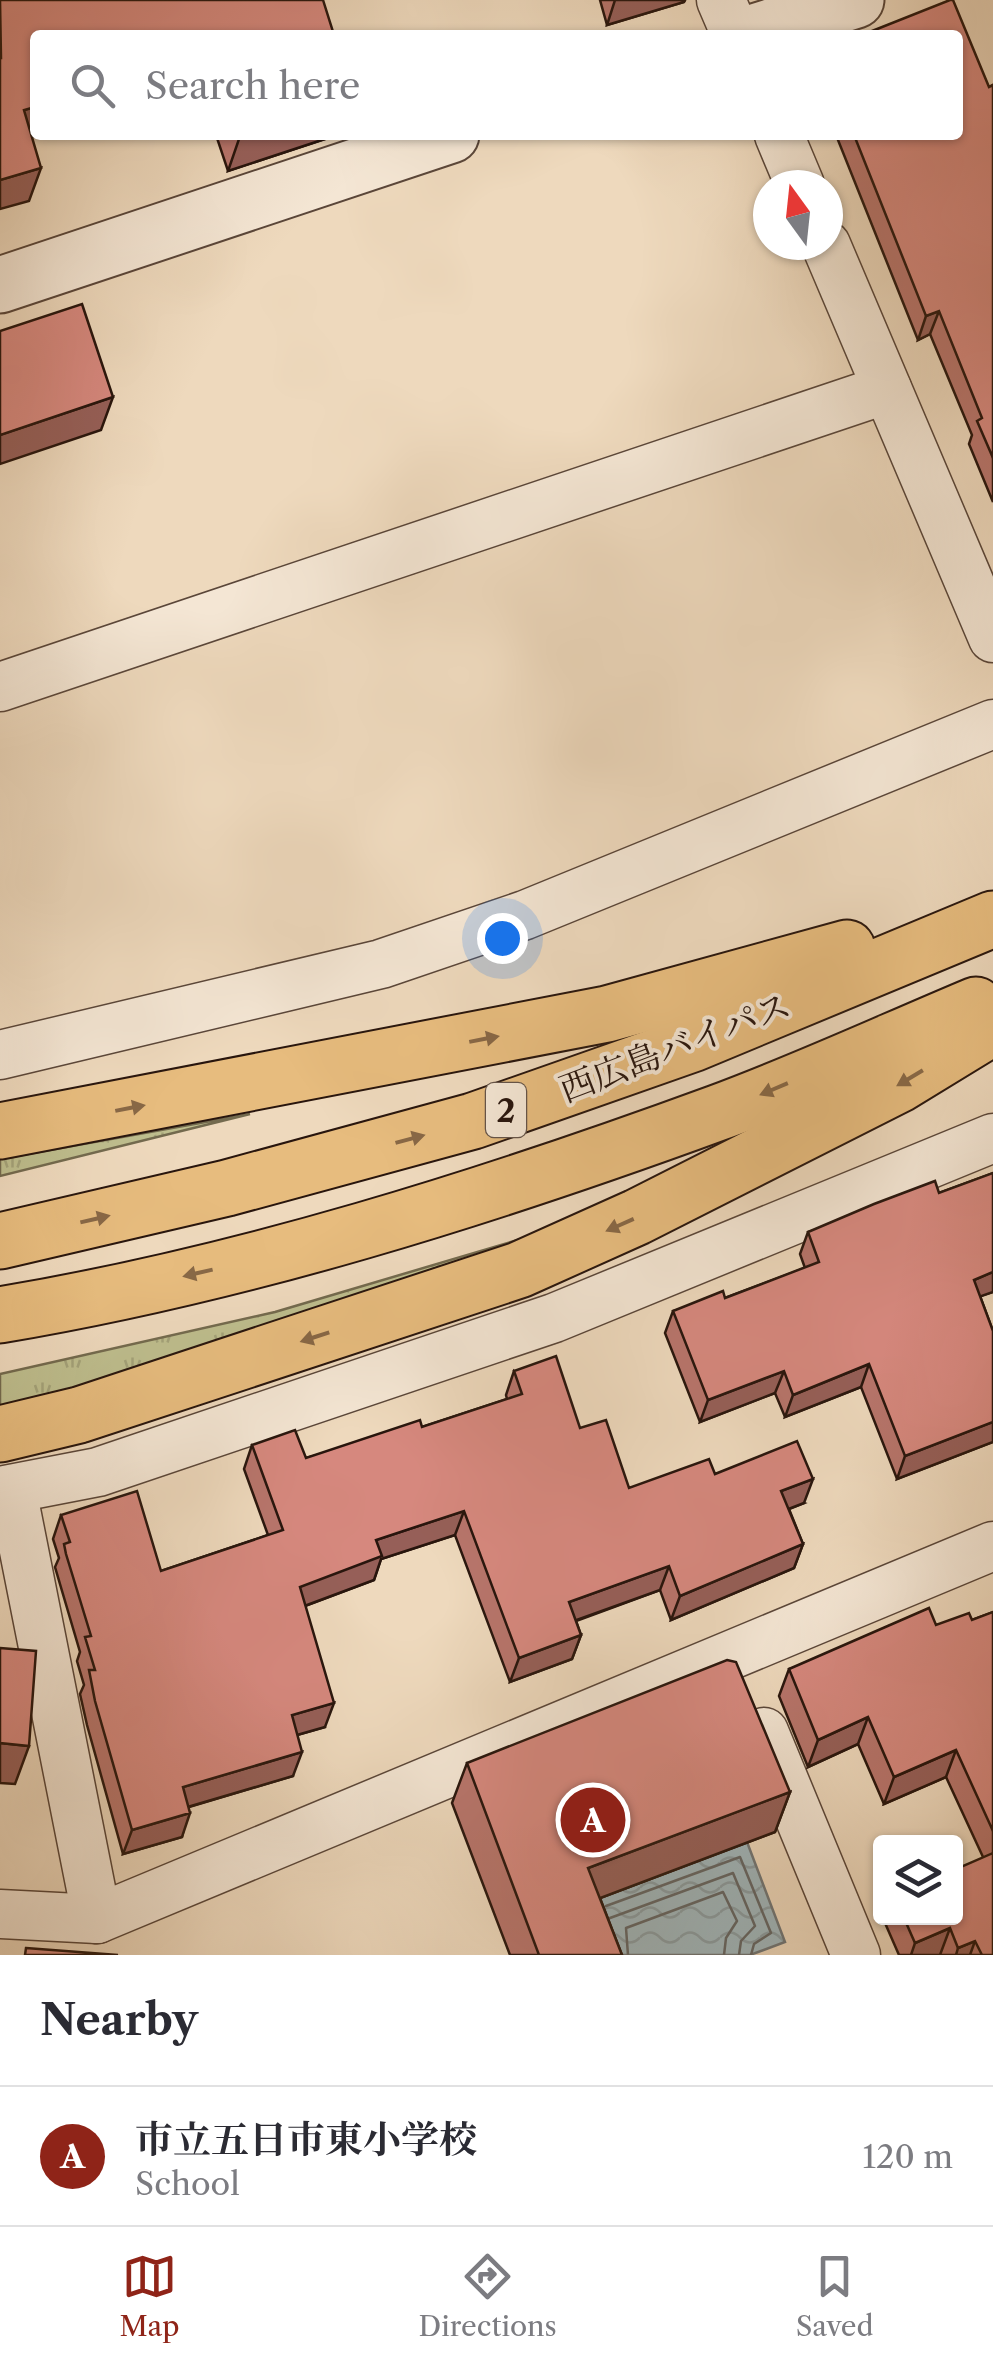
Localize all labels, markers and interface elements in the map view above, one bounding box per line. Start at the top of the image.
search box [30,30,963,140]
icon: search [65,58,120,113]
text: Search here [145,62,360,109]
north arrow [753,170,843,260]
your location [477,913,528,964]
street label: 西広島バイパス [553,983,797,1111]
one-way arrow [469,1030,500,1046]
one-way arrow [896,1069,924,1086]
one-way arrow [759,1082,789,1098]
road number: 2 [486,1083,526,1137]
one-way arrow [115,1100,147,1115]
one-way arrow [395,1130,426,1146]
one-way arrow [80,1211,111,1227]
one-way arrow [605,1217,635,1233]
one-way arrow [182,1265,213,1281]
one-way arrow [300,1330,330,1345]
pin: A [560,1782,626,1858]
map controls [873,1835,963,1925]
button: layers [873,1835,963,1925]
text: Nearby [40,1994,198,2046]
text: 市立五日市東小学校 [135,2116,477,2163]
text: A [60,2137,85,2176]
text: 120 m [863,2137,953,2176]
text: School [135,2164,240,2203]
tab: Map [119,2249,180,2343]
tab: Directions [418,2249,557,2343]
tab: Saved [796,2249,874,2343]

